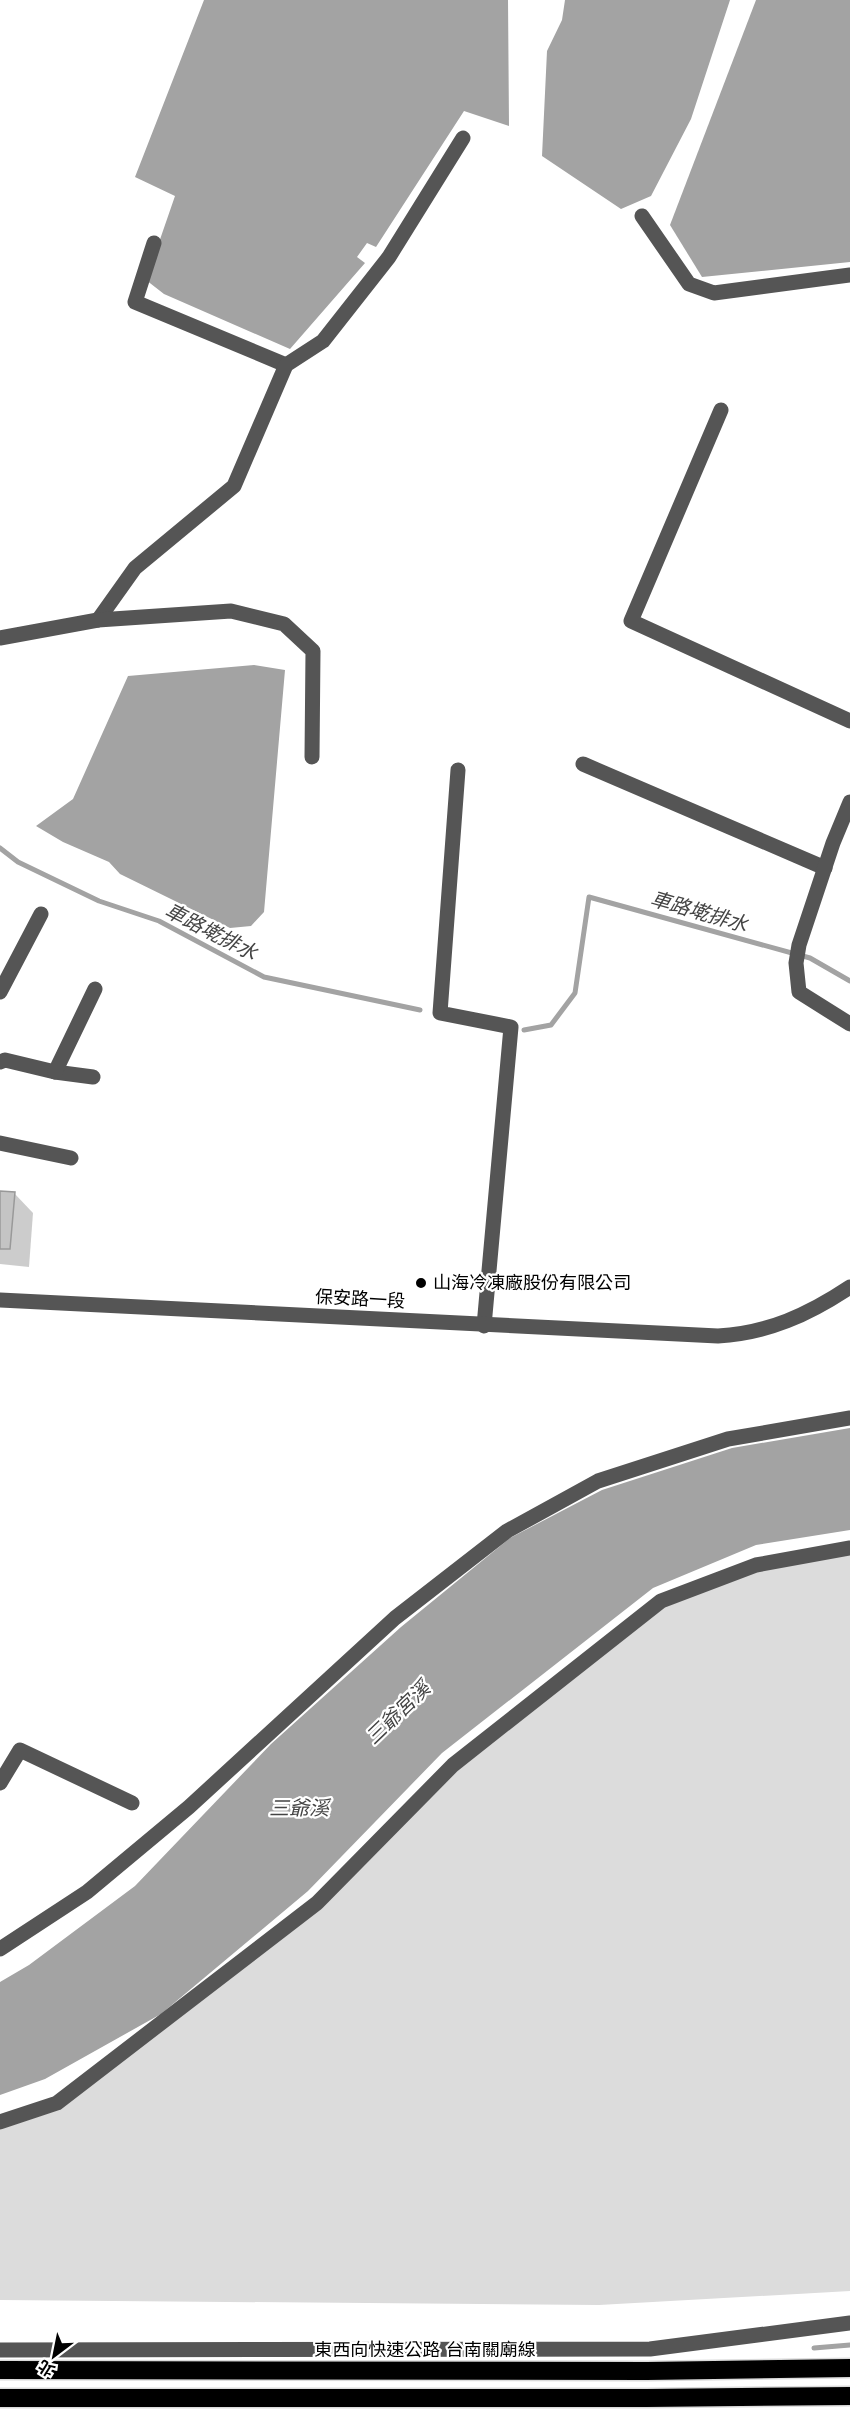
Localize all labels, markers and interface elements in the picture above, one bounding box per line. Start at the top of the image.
water label: 車路墘排水 [647,884,752,940]
water label: 車路墘排水 [160,896,263,968]
place label: 山海冷凍廠股份有限公司 [433,1270,631,1296]
marker: 山海冷凍廠股份有限公司 [414,1276,428,1290]
street label: 保安路一段 [314,1284,406,1314]
water label: 三爺宮溪 [359,1673,439,1751]
water label: 三爺溪 [269,1794,332,1823]
north arrow [24,2326,84,2386]
street label: 東西向快速公路 台南關廟線 [314,2337,536,2363]
text: 北 [33,2354,59,2382]

